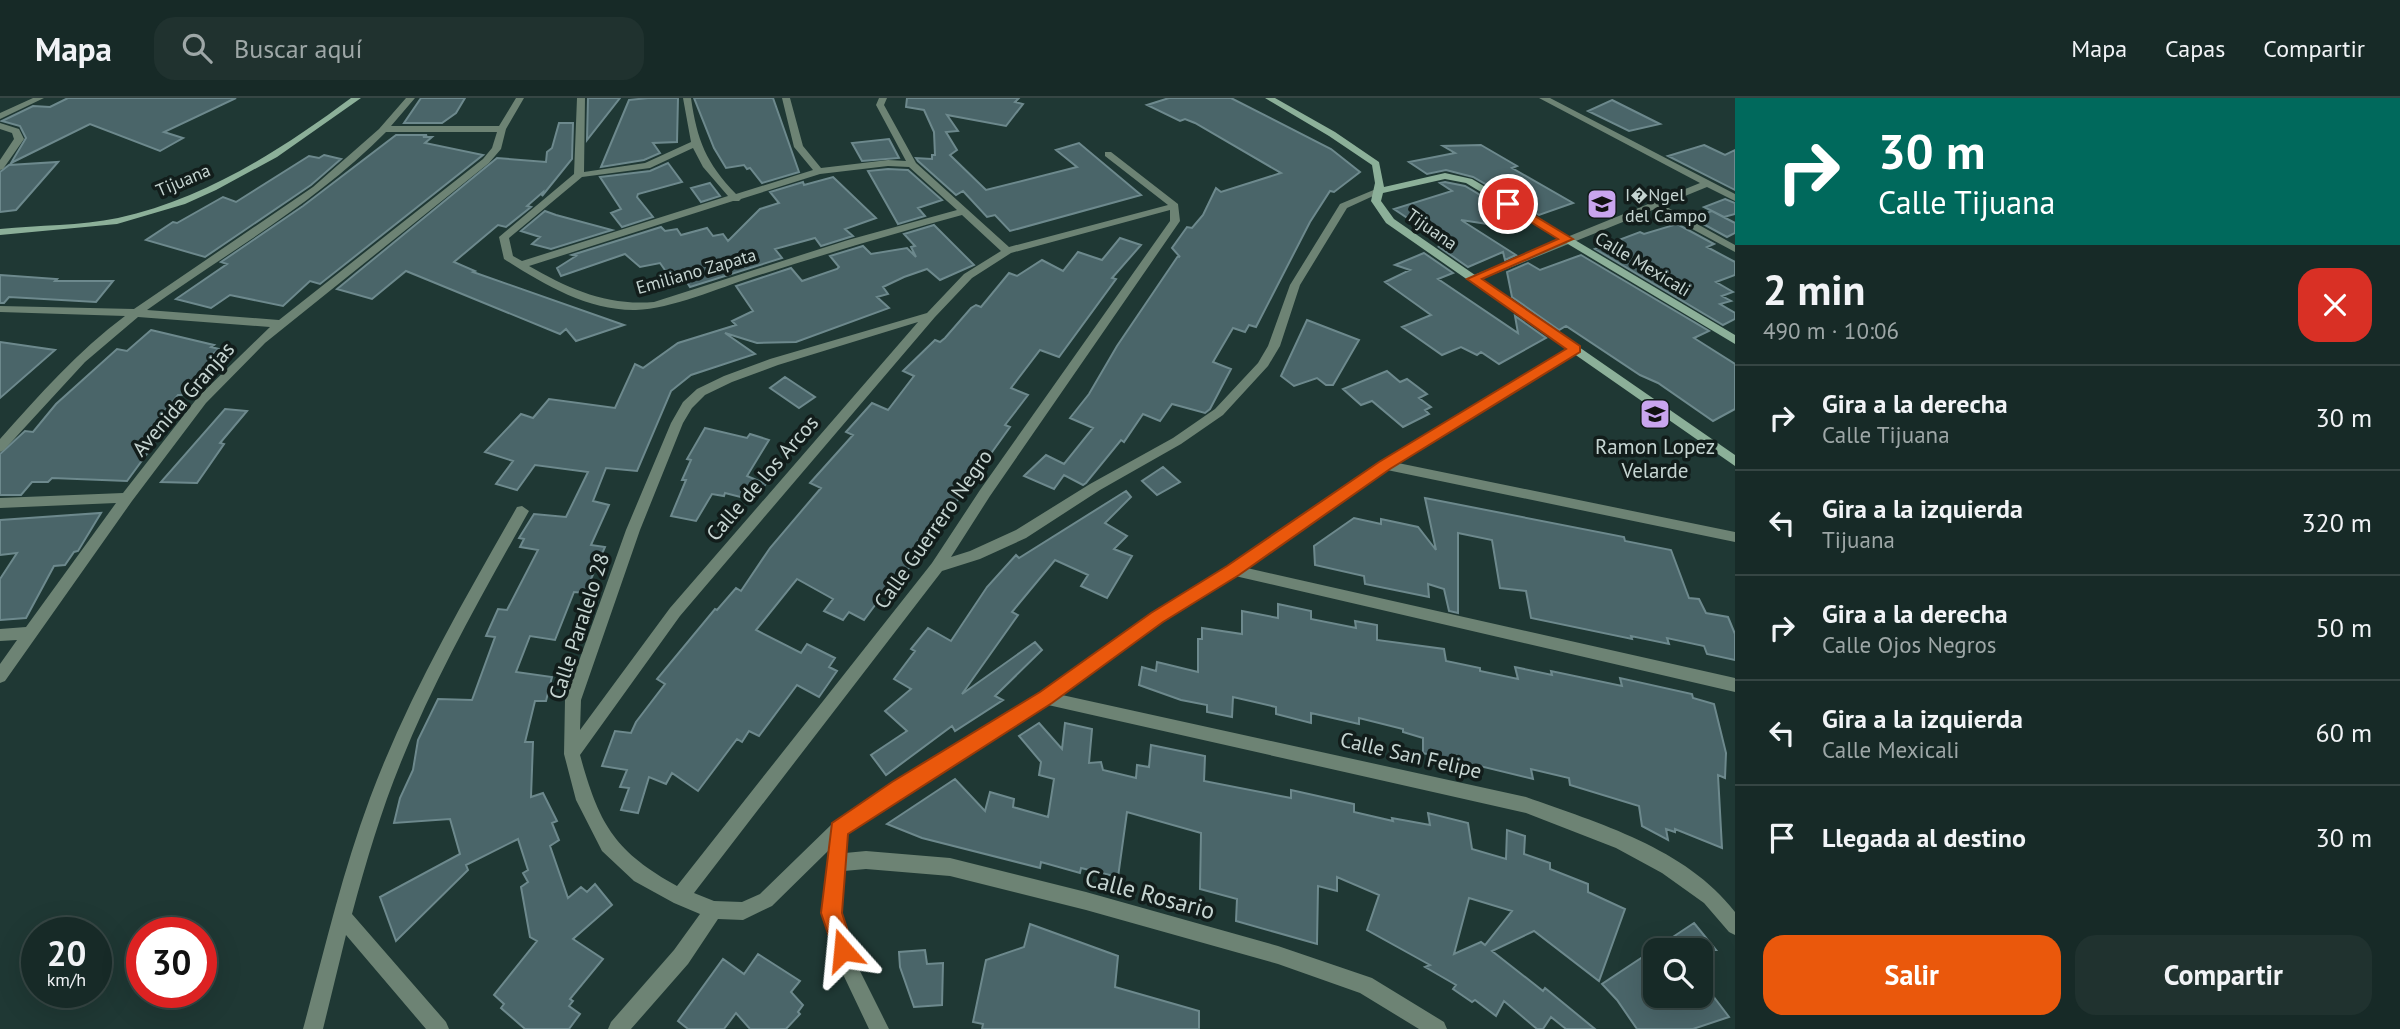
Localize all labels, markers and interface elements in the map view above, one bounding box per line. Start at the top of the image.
search box [154,17,644,80]
text: Mapa [35,27,112,70]
icon: search [178,29,216,67]
text: Buscar aquí [234,32,362,65]
text: Mapa [2071,33,2127,64]
text: Capas [2165,33,2225,64]
text: Compartir [2263,33,2365,64]
text: 30 m [1878,119,1985,183]
icon: right [1763,126,1854,217]
street label: Tijuana [152,158,214,202]
pin [1478,174,1538,234]
text: Calle Tijuana [1878,181,2055,223]
place label: I�Ngel del Campo [1625,183,1707,227]
icon: arrive [1489,185,1527,223]
school or university icon: I�Ngel del Campo [1585,187,1619,221]
street label: Tijuana [1402,203,1462,255]
street label: Calle Mexicali [1591,226,1695,302]
street label: Emiliano Zapata [633,243,759,299]
text: 2 min [1763,262,1865,317]
button: close [2298,268,2372,342]
text: 490 m · 10:06 [1763,316,1899,345]
street label: Avenida Granjas [126,336,240,462]
text: Gira a la derecha [1822,387,2008,420]
school or university icon: Ramon Lopez Velarde [1638,397,1672,431]
icon: right [1763,399,1801,437]
text: 30 m [2316,401,2372,434]
street label: Calle de los Arcos [700,410,824,546]
text: Calle Tijuana [1822,420,1950,449]
place label: Ramon Lopez Velarde [1595,433,1715,484]
street label: Calle Guerrero Negro [868,444,998,614]
text: Gira a la izquierda [1822,492,2023,525]
icon: left [1763,504,1801,542]
text: 320 m [2301,506,2372,539]
text: Tijuana [1822,525,1895,554]
street label: Calle Paralelo 28 [543,549,615,703]
text: Gira a la derecha [1822,597,2008,630]
icon: right [1763,609,1801,647]
text: 50 m [2316,611,2372,644]
text: Calle Ojos Negros [1822,630,1997,659]
text: Gira a la izquierda [1822,702,2023,735]
icon: left [1763,714,1801,752]
text: 60 m [2316,716,2372,749]
street label: Calle San Felipe [1338,726,1484,784]
text: Calle Mexicali [1822,735,1959,764]
icon: arrive [1763,819,1801,857]
text: Llegada al destino [1822,821,2026,854]
text: 30 m [2316,821,2372,854]
street label: Calle Rosario [1082,862,1218,926]
position arrow [806,913,880,987]
speed limit sign: 30 [126,917,217,1008]
text: 20 [47,930,86,976]
button: Salir [1763,935,2061,1015]
button: Compartir [2075,935,2372,1015]
map controls [1643,938,1713,1008]
button: search [1643,938,1713,1008]
text: km/h [47,968,86,991]

